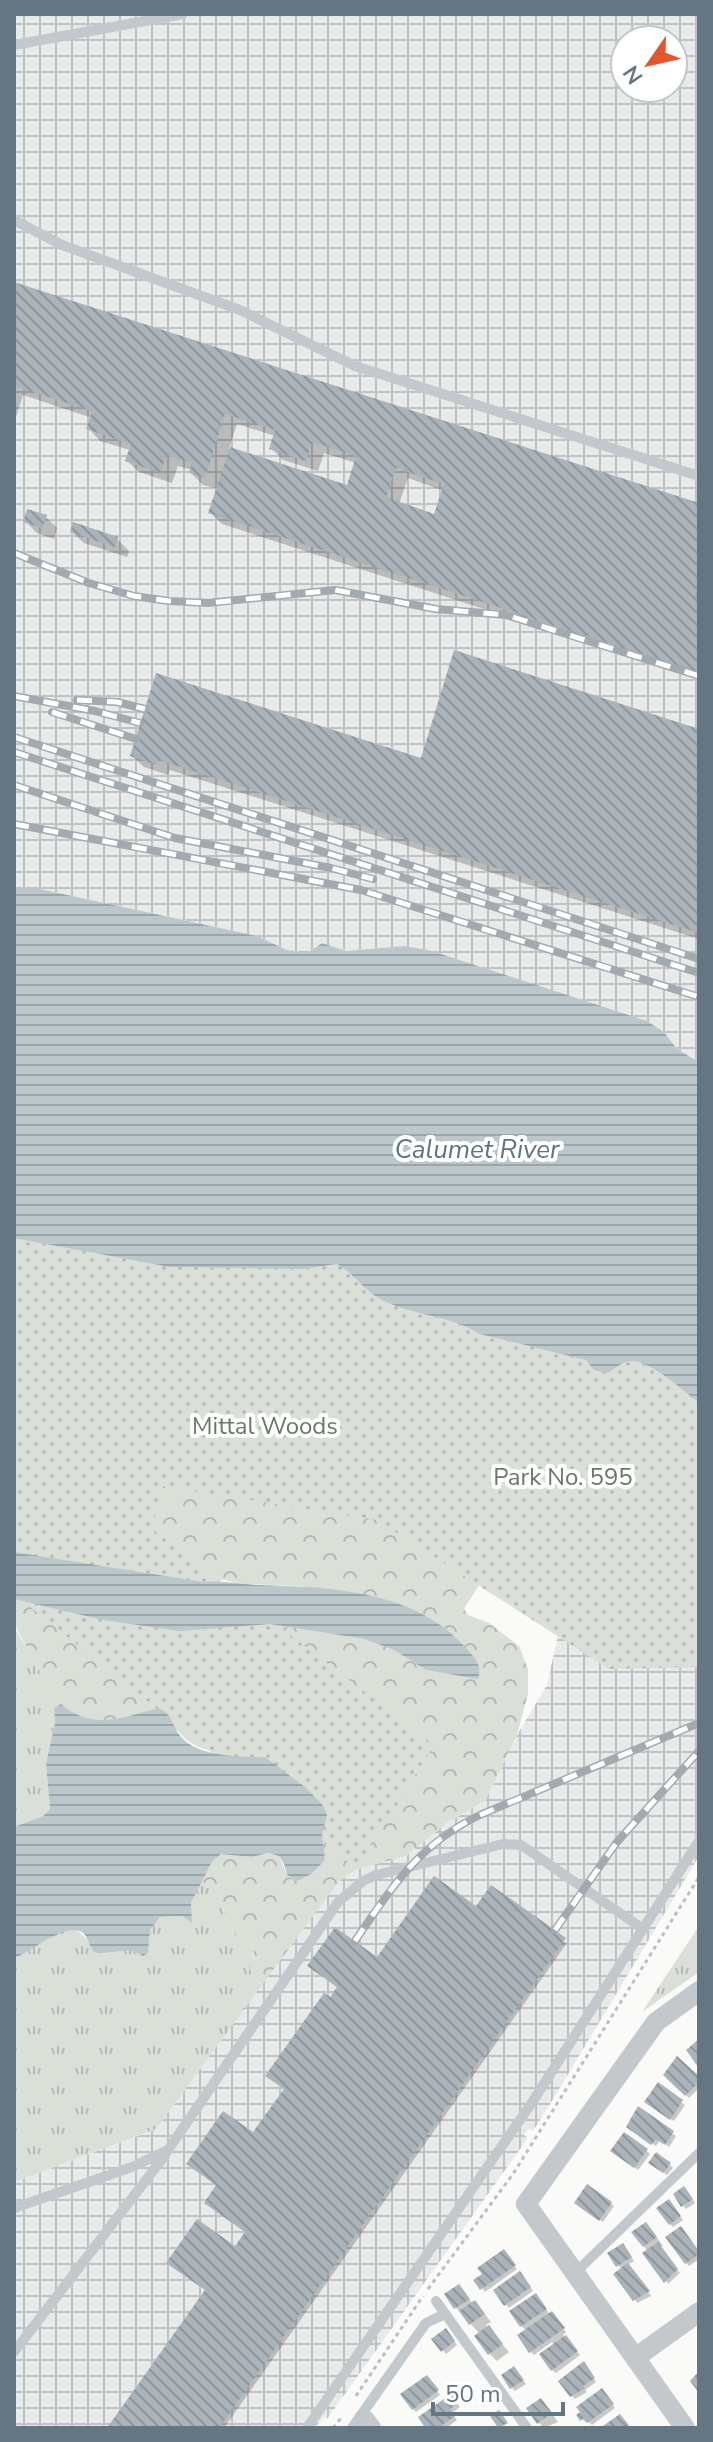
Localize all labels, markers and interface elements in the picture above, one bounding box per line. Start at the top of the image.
north arrow [609,24,689,104]
text: N [616,59,650,90]
water label: Calumet River [395,1132,560,1167]
park label: Mittal Woods [192,1410,338,1442]
park label: Park No. 595 [493,1461,633,1493]
scale bar [433,2366,563,2416]
text: 50 m [445,2378,501,2410]

